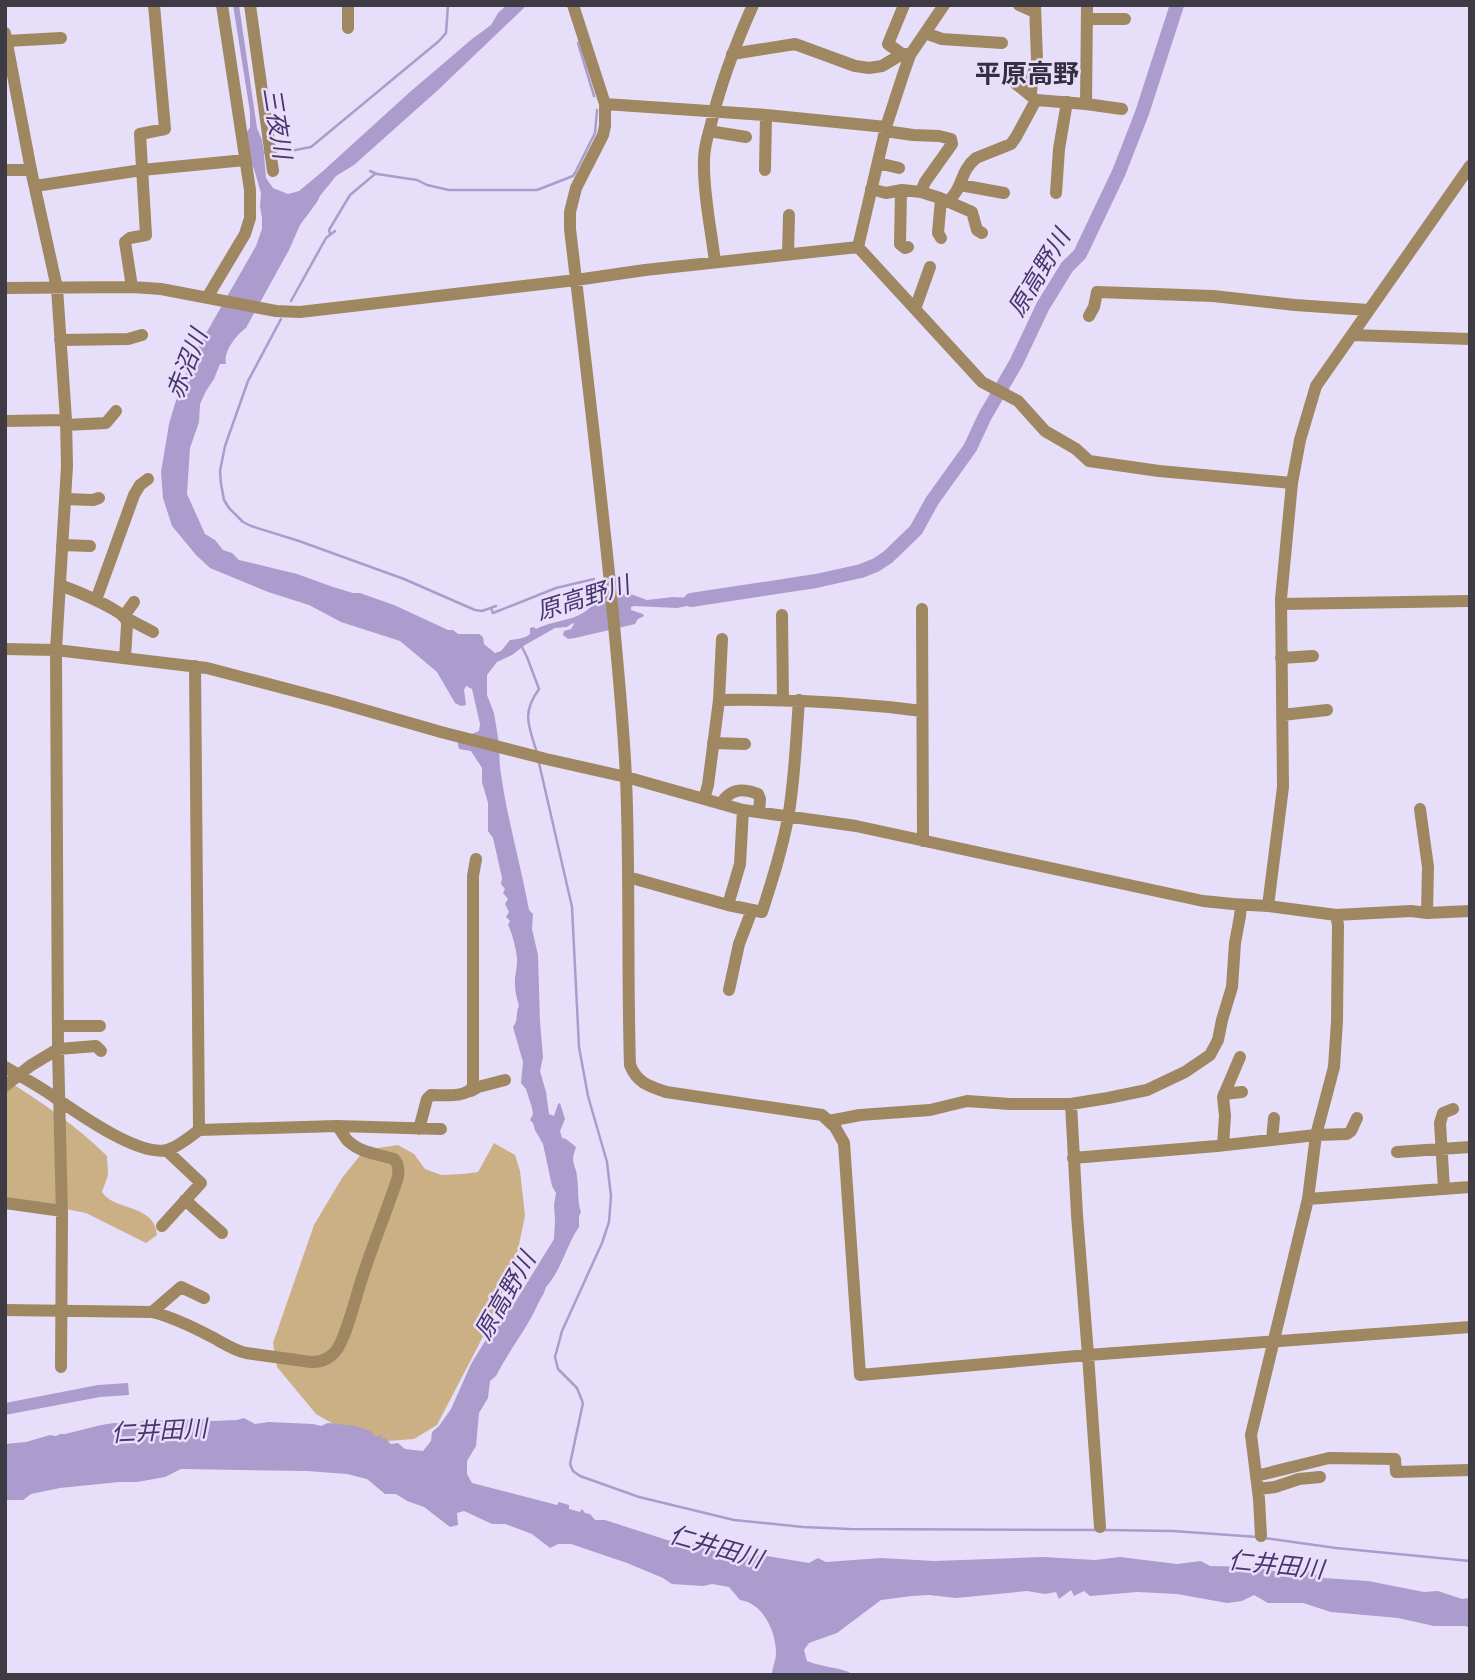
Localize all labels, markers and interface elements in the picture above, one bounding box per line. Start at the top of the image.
district label: 平原高野 [975,59,1079,89]
water label: 三夜川 [258,85,297,164]
water label: 原高野川 [1002,222,1077,321]
water label: 赤沼川 [161,323,214,403]
water label: 原高野川 [533,570,636,625]
water label: 原高野川 [469,1245,543,1345]
water label: 仁井田川 [110,1414,211,1447]
water label: 仁井田川 [666,1520,769,1575]
water label: 仁井田川 [1227,1546,1328,1584]

